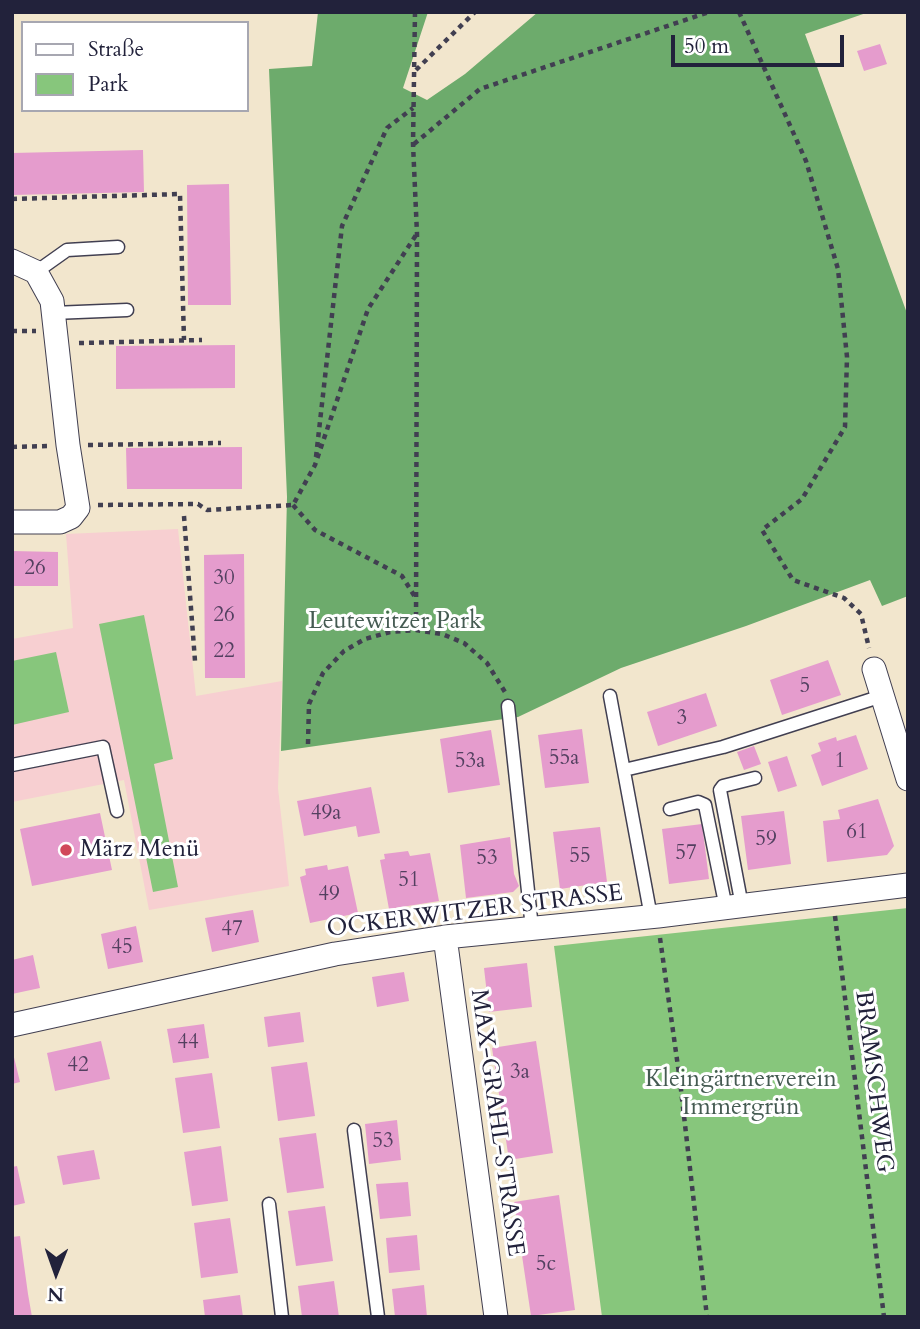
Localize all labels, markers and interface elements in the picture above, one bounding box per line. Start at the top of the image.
legend [21,21,248,112]
scale bar [675,21,848,65]
text: 50 m [684,32,729,61]
text: Straße [88,35,144,64]
text: Park [88,70,128,99]
house number: 26 [24,556,46,582]
house number: 30 [213,566,235,592]
house number: 26 [213,603,235,629]
park label: Leutewitzer Park [308,608,482,636]
house number: 22 [213,639,235,665]
house number: 5 [800,674,810,700]
house number: 3 [677,706,687,732]
house number: 55a [549,746,579,772]
house number: 53a [455,749,485,775]
house number: 1 [835,749,845,775]
house number: 49a [311,801,341,827]
house number: 61 [846,820,868,846]
house number: 59 [755,827,777,853]
place label: März Menü [80,836,199,864]
house number: 57 [675,841,697,867]
marker: März Menü [58,842,74,858]
house number: 55 [569,844,591,870]
house number: 53 [476,846,498,872]
house number: 51 [398,868,420,894]
street label: OCKERWITZER STRASSE [325,880,625,944]
house number: 49 [318,882,340,908]
house number: 47 [221,917,243,943]
house number: 45 [111,935,133,961]
street label: MAX-GRAHL-STRASSE [463,988,529,1258]
street label: BRAMSCHWEG [848,989,898,1175]
house number: 44 [177,1030,199,1056]
house number: 42 [67,1053,89,1079]
house number: 3a [510,1060,530,1086]
park label: Kleingärtnerverein Immergrün [645,1066,837,1122]
house number: 53 [372,1129,394,1155]
north arrow [21,1238,91,1308]
house number: 5c [536,1252,556,1278]
text: N [47,1281,64,1307]

